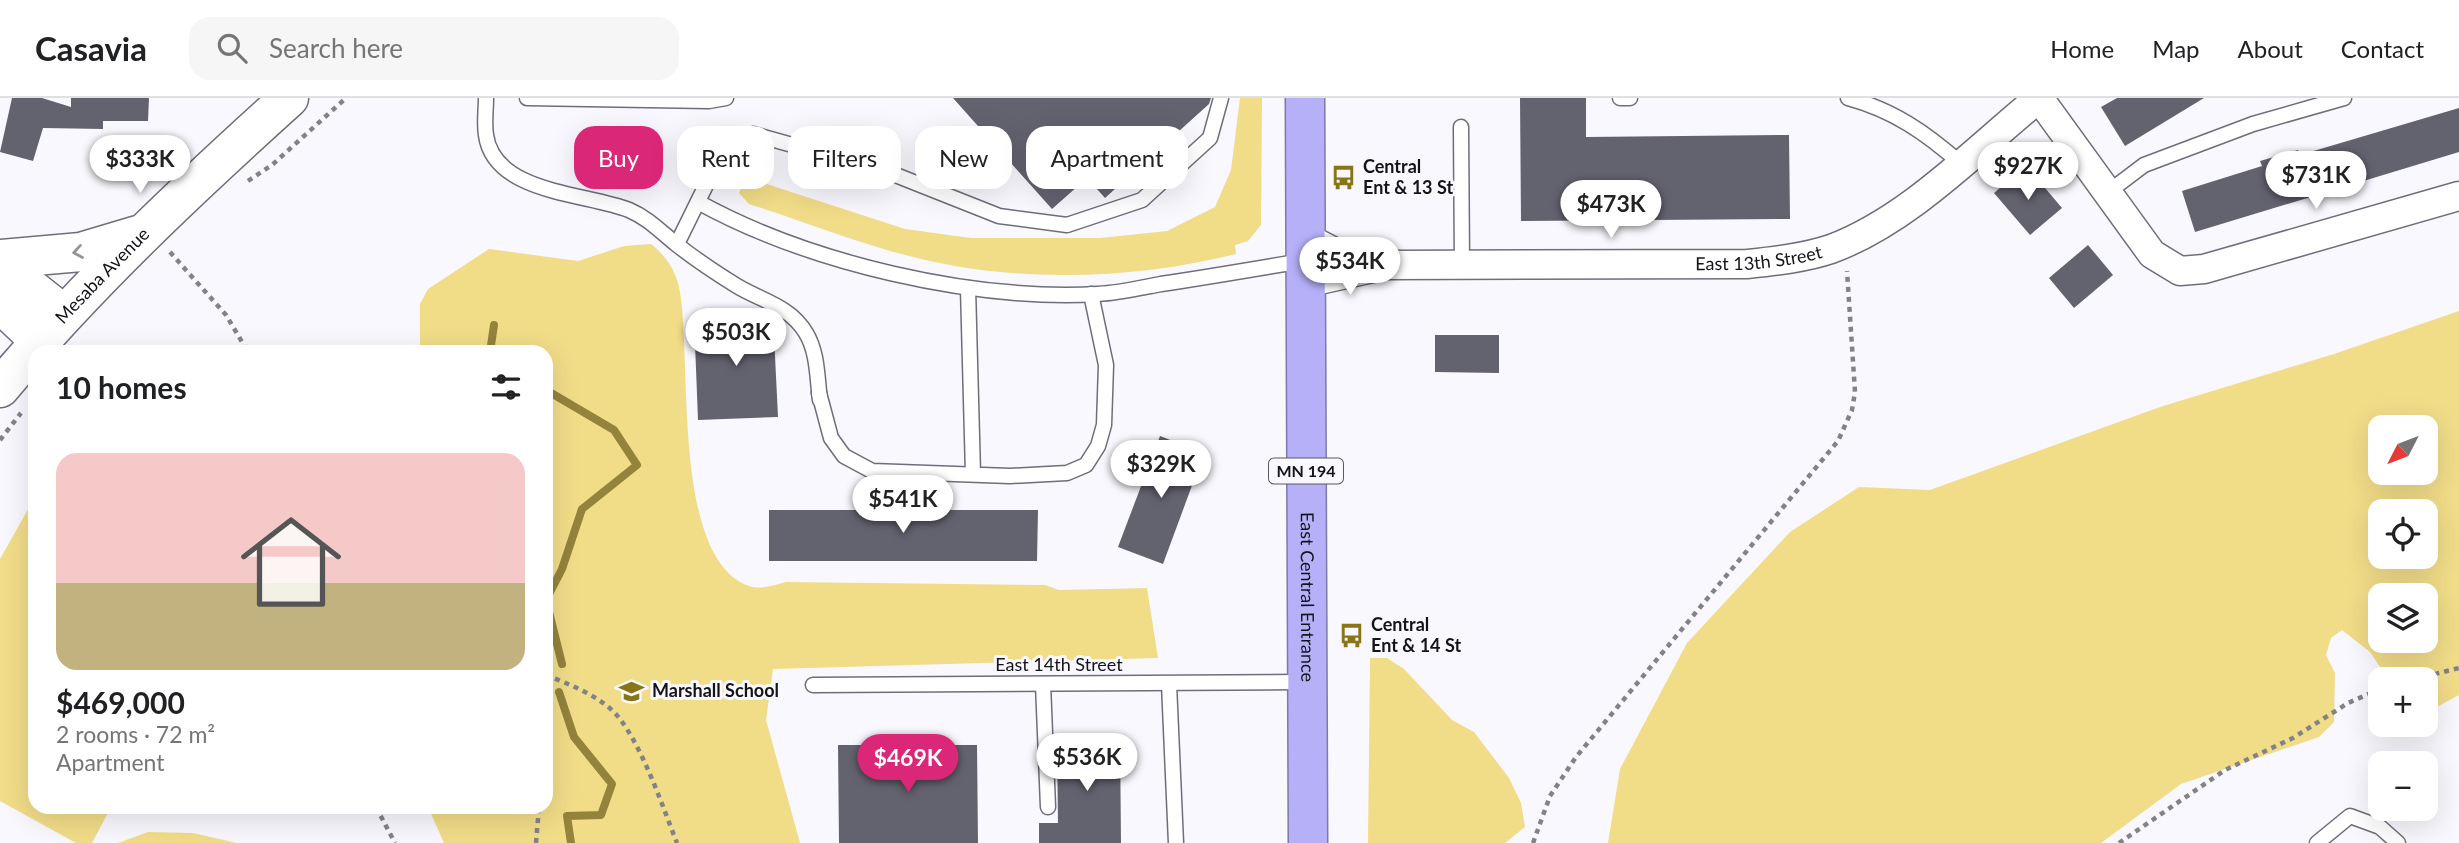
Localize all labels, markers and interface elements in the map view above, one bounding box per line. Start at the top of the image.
search box [189,17,679,80]
text: Casavia [35,28,147,68]
icon: search [213,29,251,67]
text: Search here [269,32,403,64]
text: Home [2050,34,2114,63]
text: Map [2152,34,2200,63]
text: About [2238,34,2303,63]
text: Contact [2341,34,2424,63]
chip: Buy [574,126,663,189]
chip: Rent [677,126,774,189]
chip: Filters [788,126,901,189]
chip: New [915,126,1012,189]
chip: Apartment [1026,126,1188,189]
pin: $333K [91,136,189,195]
pin: $927K [1979,142,2077,202]
text: $333K [105,144,175,172]
text: $927K [1993,151,2063,179]
pin: $731K [2267,152,2365,211]
place label: Central Ent & 13 St [1363,155,1453,198]
text: $731K [2281,160,2351,188]
bus stop icon: Central Ent & 13 St [1329,163,1357,191]
pin: $473K [1562,180,1660,240]
text: $473K [1576,189,1646,217]
street label: Mesaba Avenue [50,223,153,328]
pin: $534K [1301,238,1399,297]
street label: East 13th Street [1695,240,1825,274]
one-way arrow [72,244,84,259]
text: $534K [1315,246,1385,274]
pin: $503K [687,308,785,368]
text: $503K [701,317,771,345]
icon: filters [487,368,525,406]
text: 10 homes [56,369,187,405]
north arrow [2368,415,2438,485]
map controls [2368,415,2438,821]
pin: $329K [1112,440,1210,500]
text: $329K [1126,449,1196,477]
road number: MN 194 [1269,458,1343,484]
pin: $541K [854,476,952,535]
text: $541K [868,484,938,512]
icon: home [228,499,354,625]
button: locate [2368,499,2438,569]
street label: East Central Entrance [1297,512,1319,682]
button: layers [2368,583,2438,653]
place label: Central Ent & 14 St [1371,613,1461,656]
bus stop icon: Central Ent & 14 St [1337,621,1365,649]
street label: East 14th Street [995,653,1123,675]
button: + [2368,667,2438,737]
school or university icon: Marshall School [618,677,646,705]
place label: Marshall School [652,679,779,701]
text: $469,000 [56,684,185,720]
text: 2 rooms · 72 m² [56,720,215,748]
pin: $469K [859,734,957,794]
pin: $536K [1038,734,1136,793]
text: $536K [1052,742,1122,770]
text: $469K [873,743,943,771]
text: Apartment [56,748,164,776]
button: − [2368,751,2438,821]

